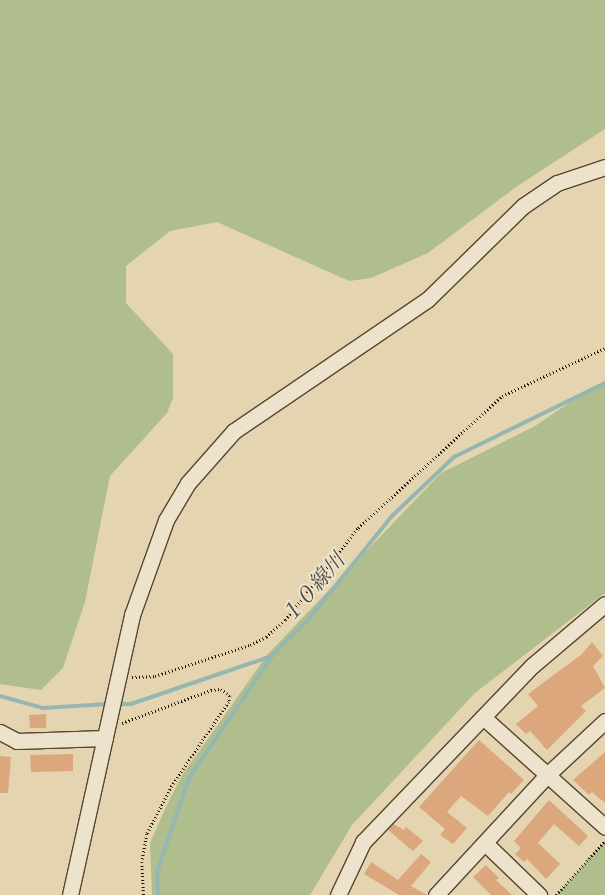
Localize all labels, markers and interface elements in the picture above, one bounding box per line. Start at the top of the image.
water label: １０線川 [276,548,350,628]

